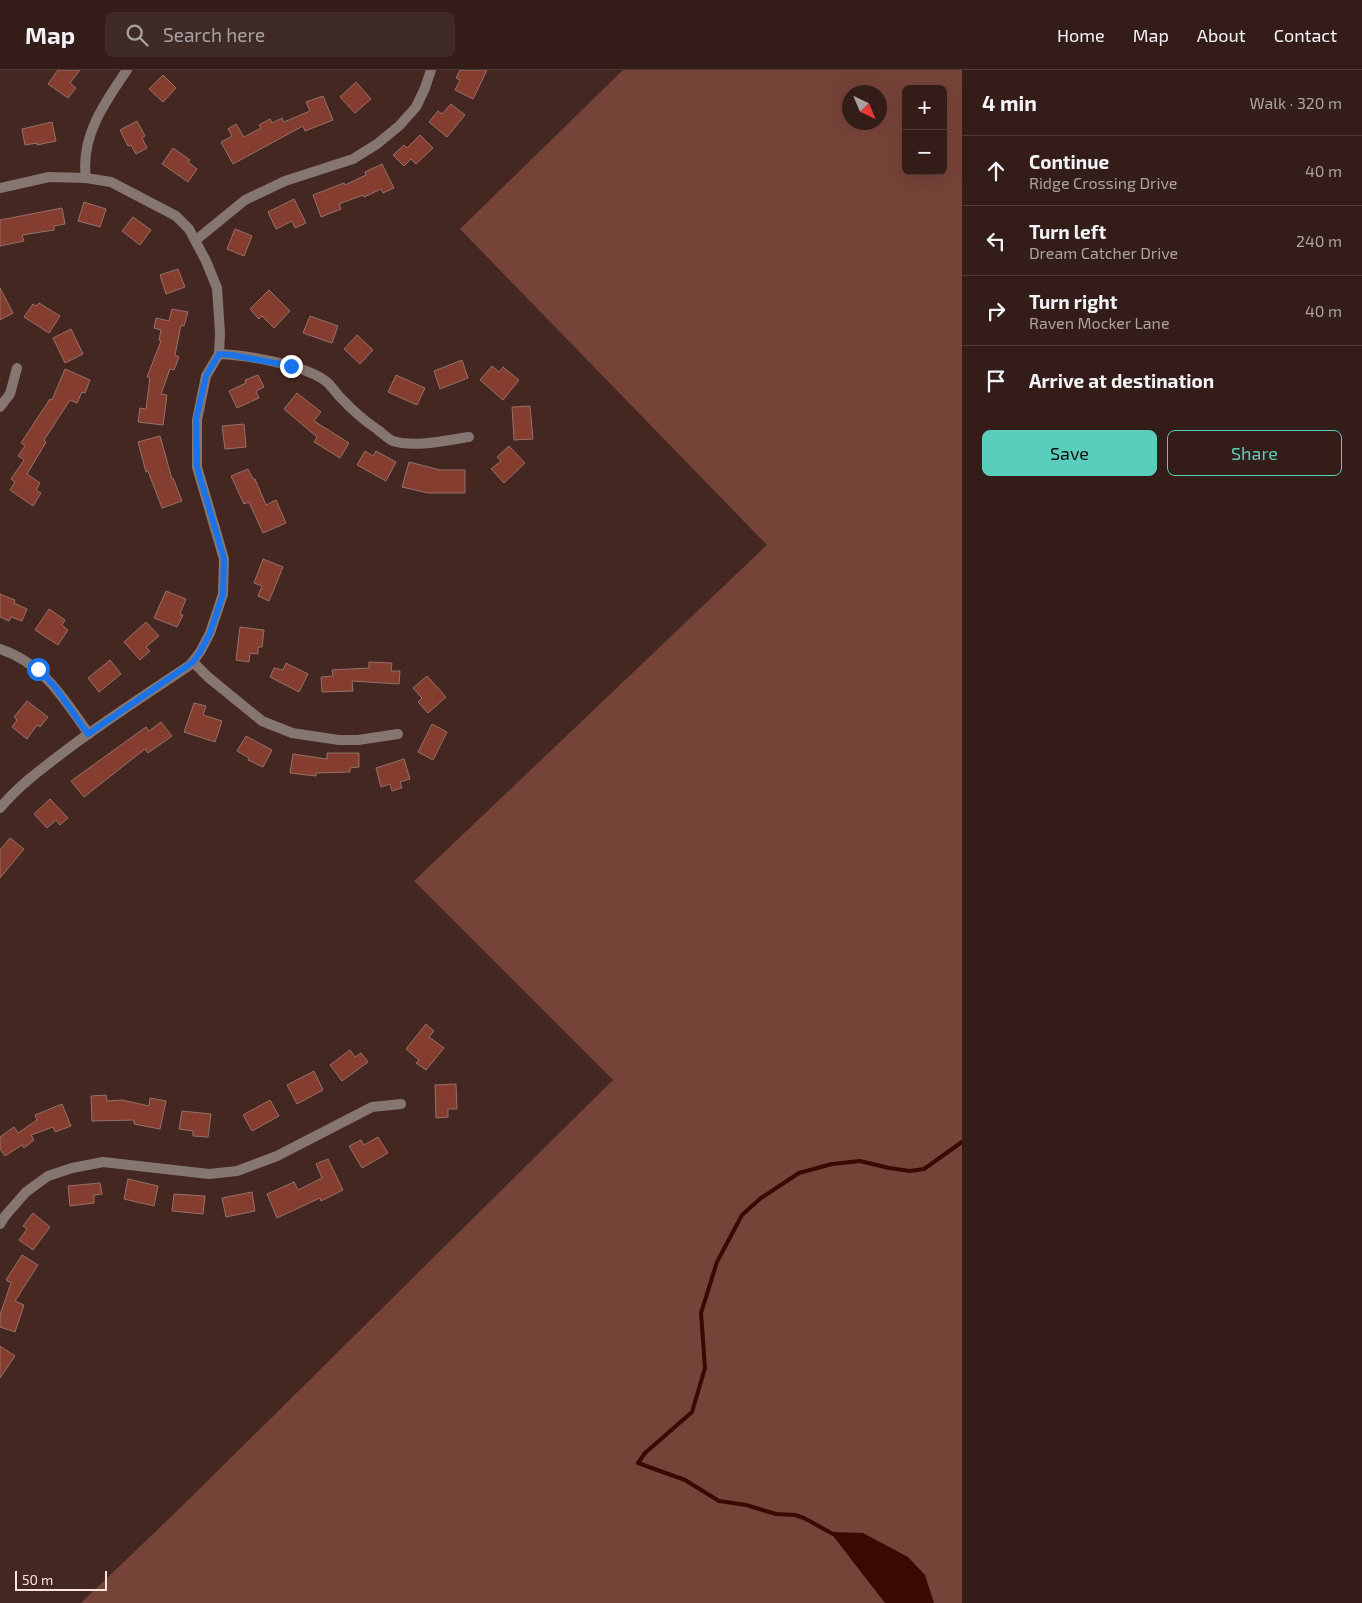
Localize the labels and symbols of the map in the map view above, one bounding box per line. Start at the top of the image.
north arrow [842,85,887,130]
route end [280,355,303,378]
route start [27,658,50,681]
scale bar [15,1568,108,1591]

